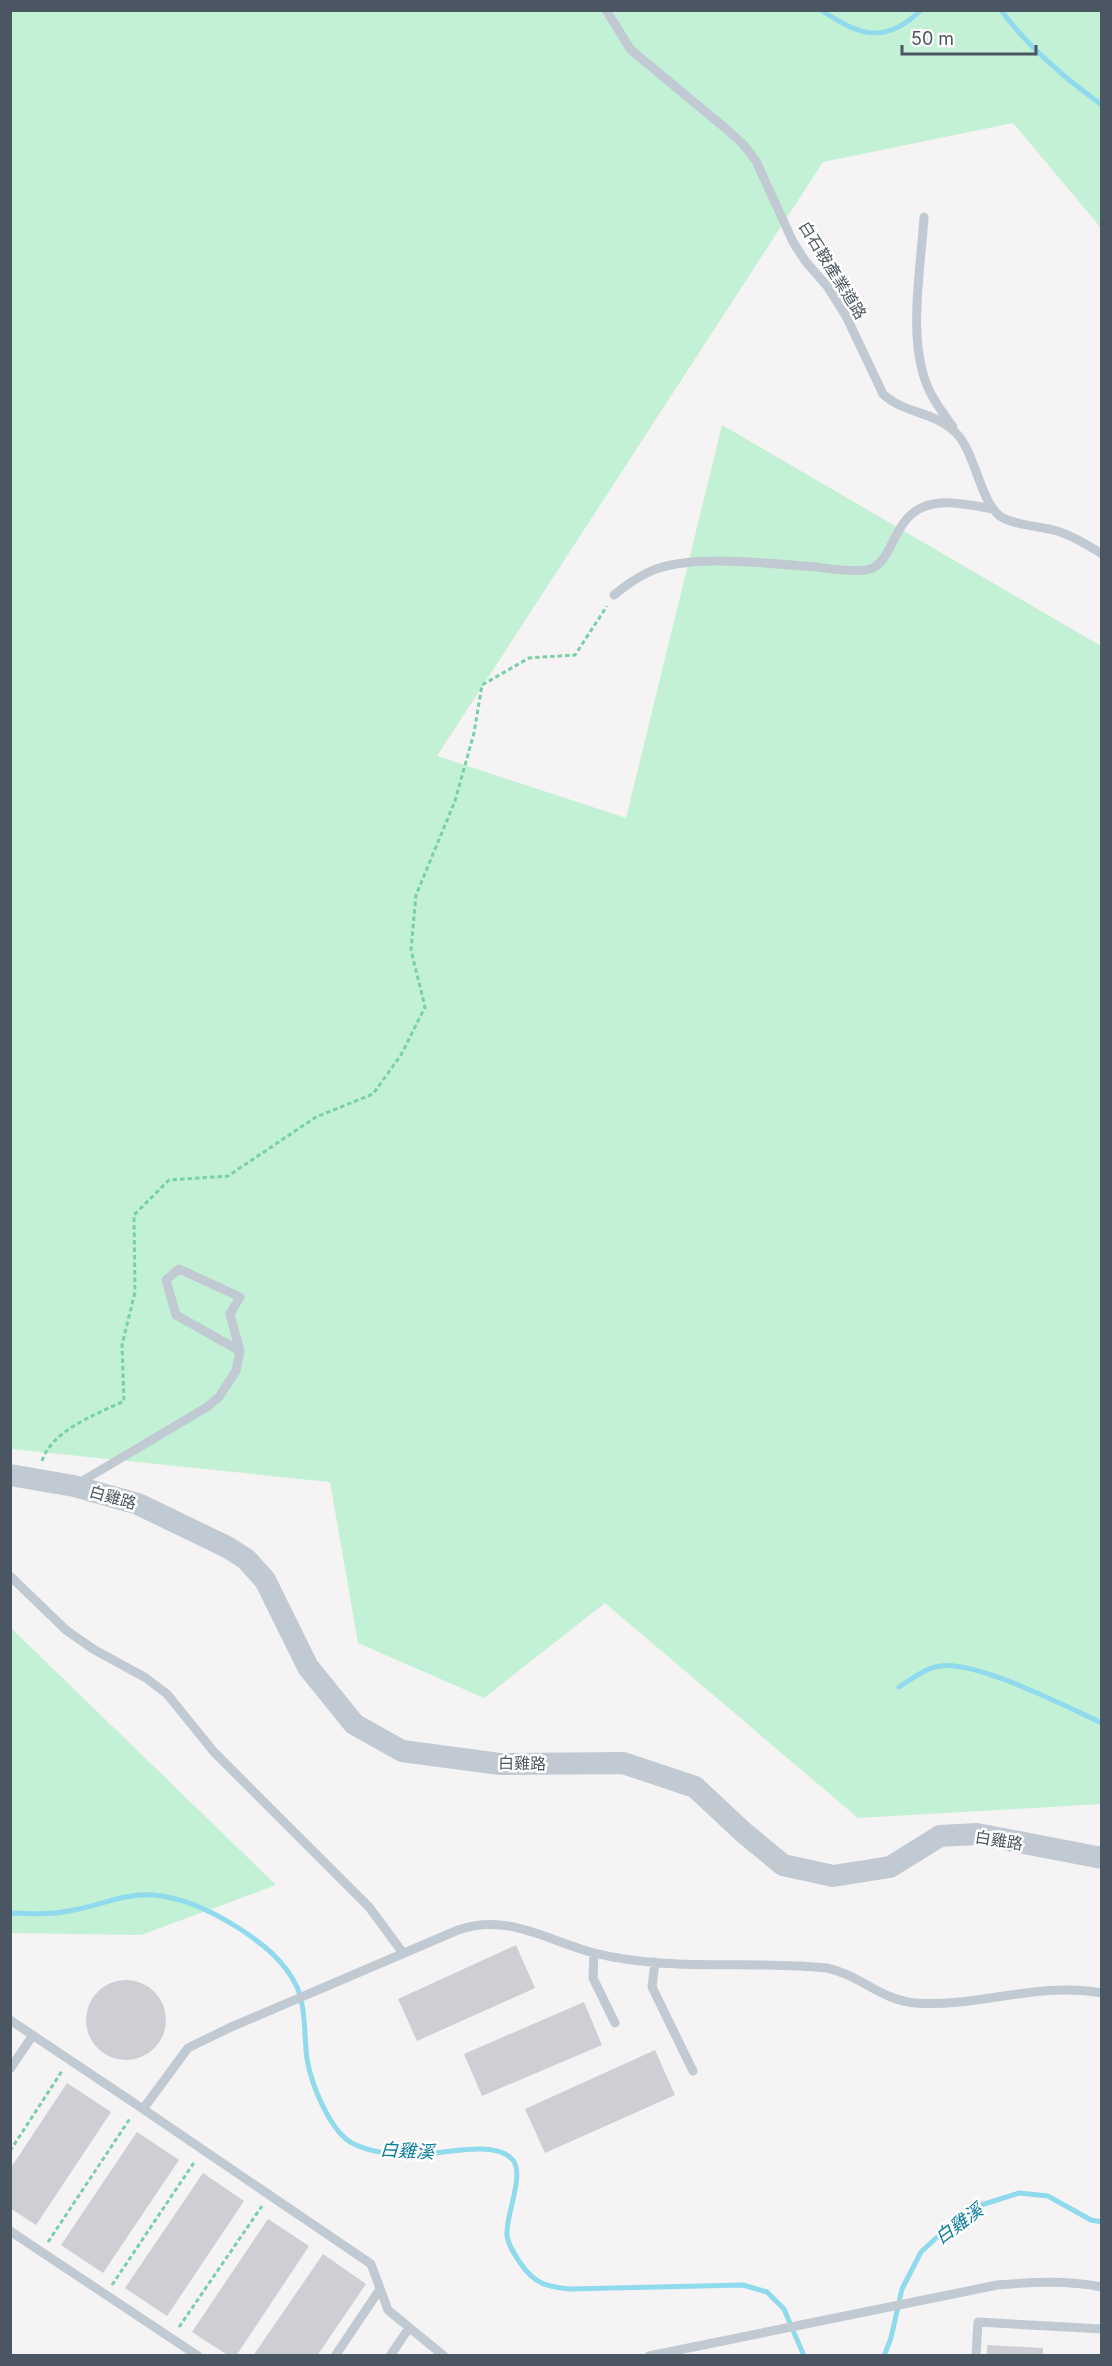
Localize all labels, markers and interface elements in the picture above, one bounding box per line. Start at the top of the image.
scale bar [902,18,1036,56]
text: 50 m [911,28,954,49]
street label: 白石鞍產業道路 [795,217,871,323]
street label: 白雞路 [87,1481,139,1513]
street label: 白雞路 [498,1753,546,1773]
street label: 白雞路 [974,1826,1024,1854]
water label: 白雞溪 [380,2139,438,2163]
water label: 白雞溪 [931,2197,989,2248]

